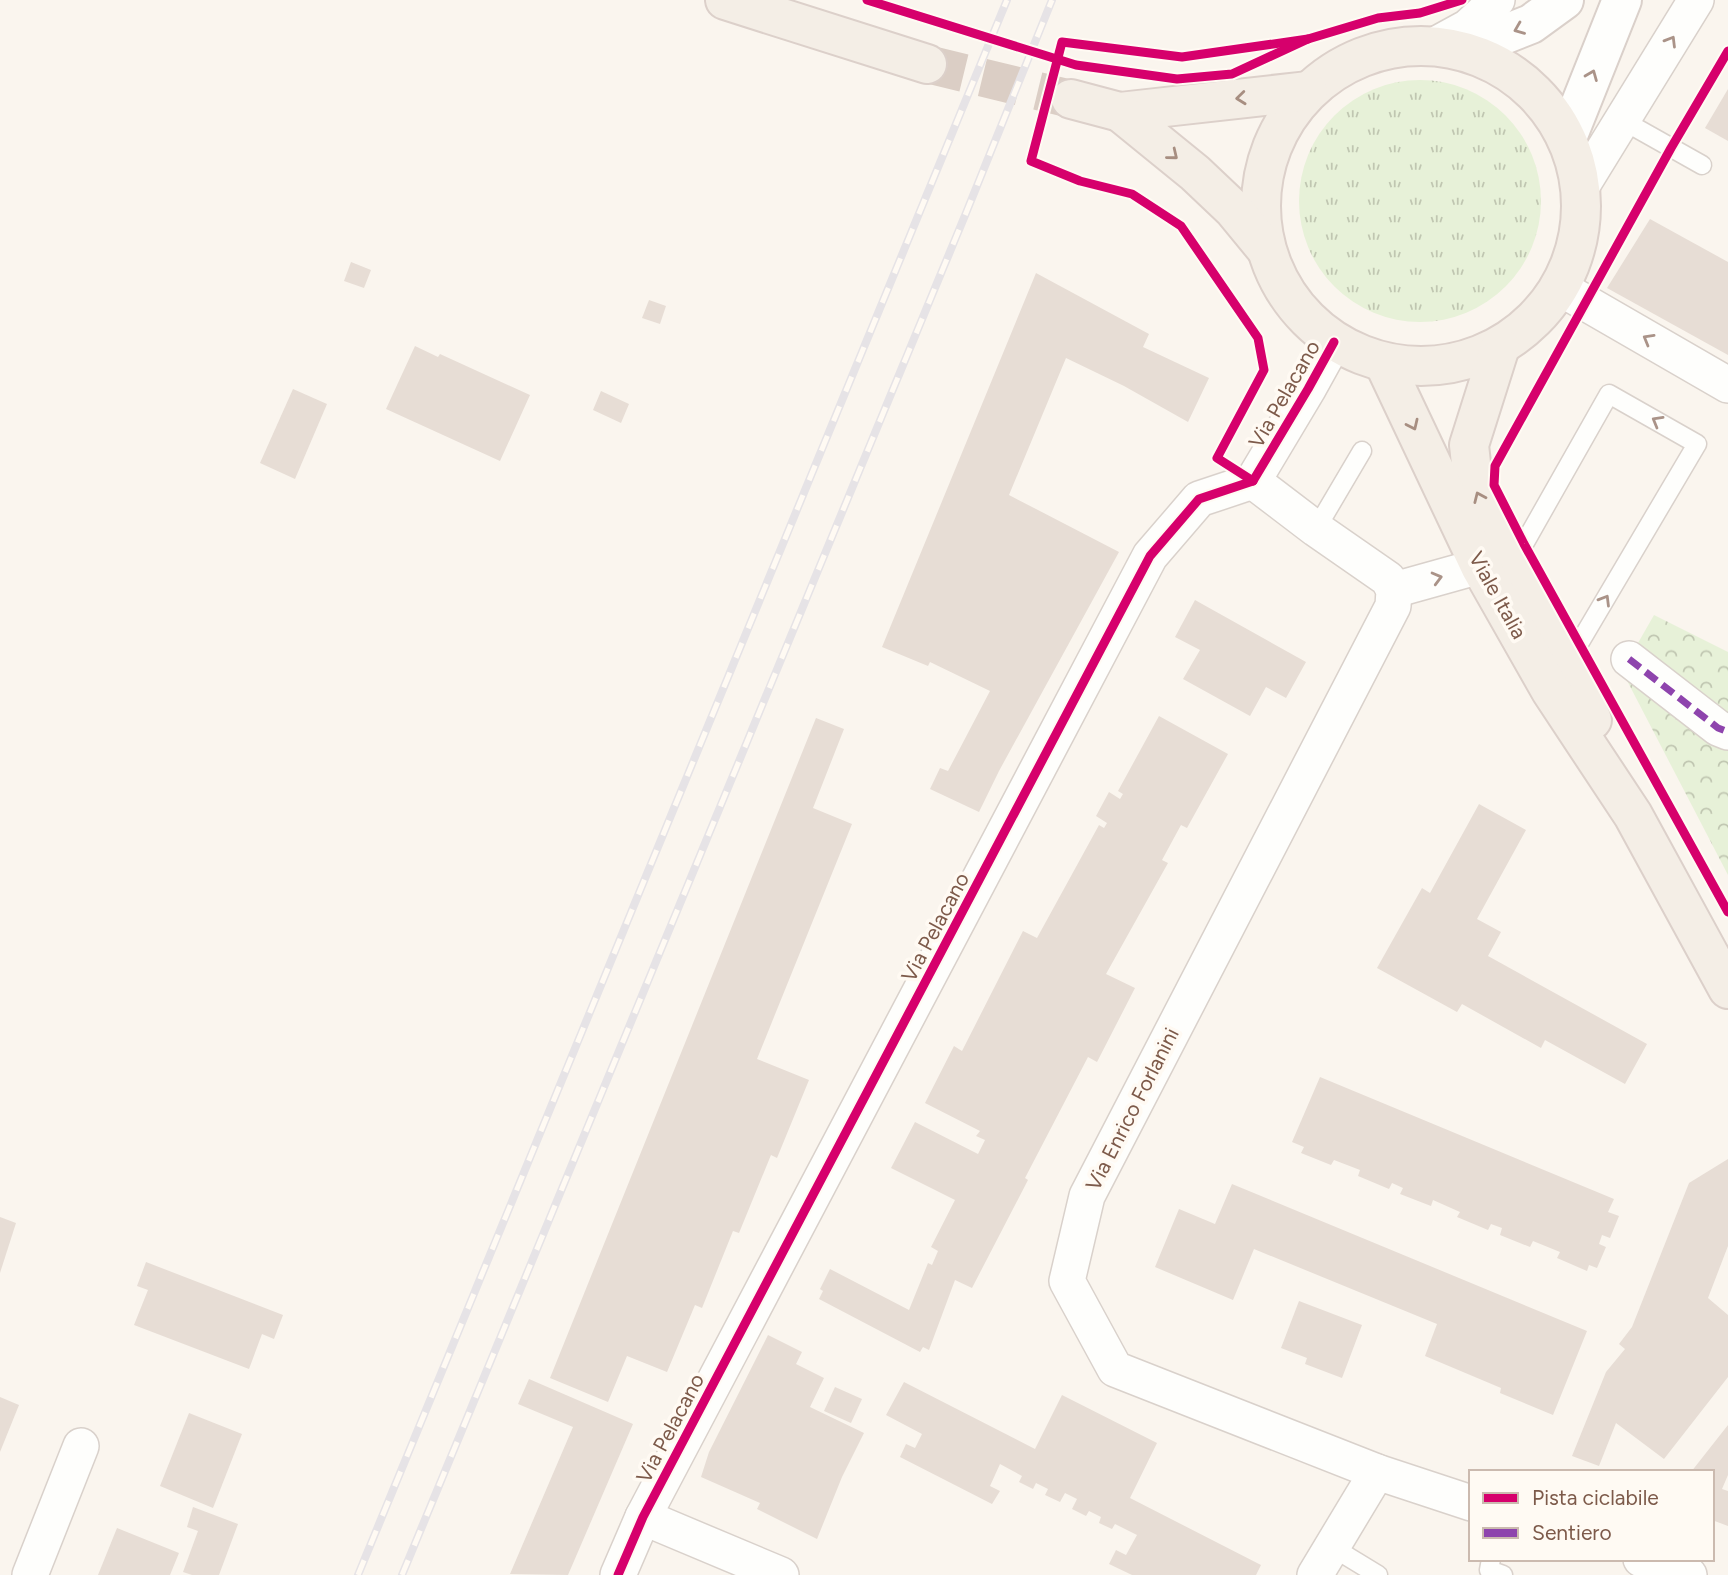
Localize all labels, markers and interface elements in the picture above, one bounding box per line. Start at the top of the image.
one-way arrow [1514,20,1526,34]
one-way arrow [1663,35,1676,48]
one-way arrow [1584,69,1598,81]
one-way arrow [1235,90,1246,105]
one-way arrow [1164,147,1177,159]
one-way arrow [1642,334,1655,347]
street label: Via Pelacano [1243,336,1325,452]
one-way arrow [1651,416,1664,429]
one-way arrow [1405,418,1419,430]
one-way arrow [1473,492,1487,504]
street label: Viale Italia [1464,547,1532,643]
one-way arrow [1431,572,1443,586]
one-way arrow [1596,595,1609,608]
street label: Via Pelacano [896,868,974,986]
street label: Via Enrico Forlanini [1080,1023,1184,1195]
street label: Via Pelacano [631,1369,709,1487]
legend [1469,1470,1714,1561]
text: Pista ciclabile [1532,1485,1659,1510]
text: Sentiero [1532,1520,1612,1545]

